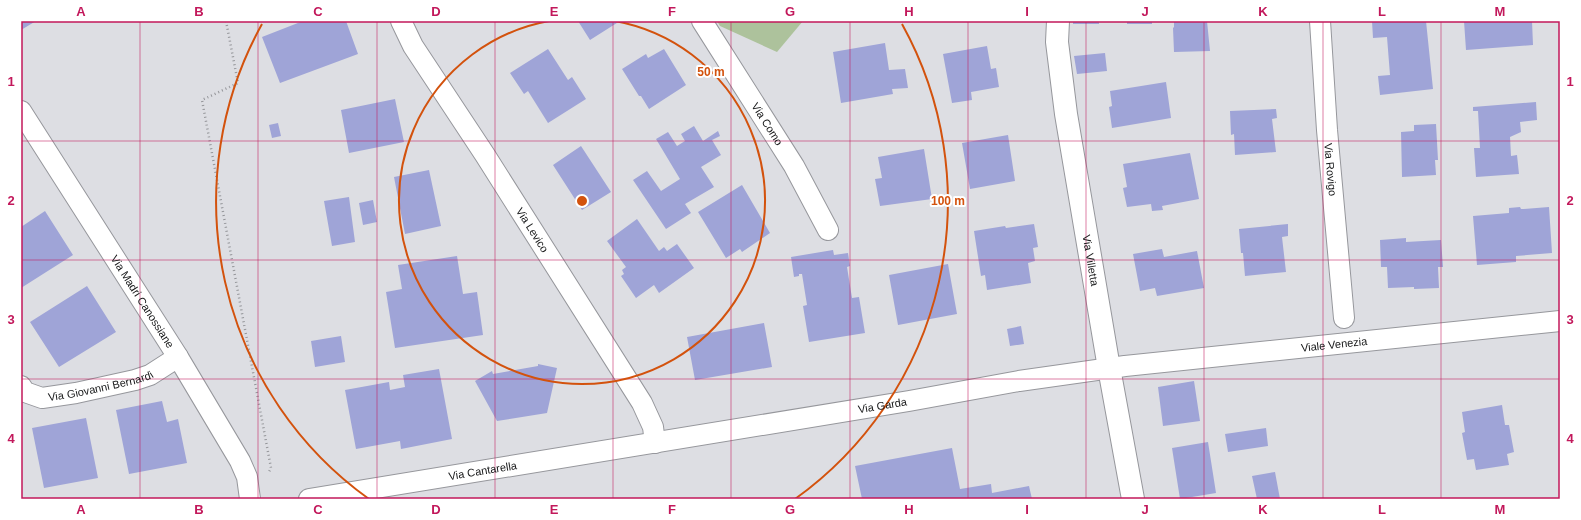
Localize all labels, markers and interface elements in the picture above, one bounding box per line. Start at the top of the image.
text: A [76,4,86,19]
text: B [194,4,204,19]
text: C [313,4,323,19]
text: D [431,4,441,19]
text: E [550,4,559,19]
text: F [668,4,676,19]
text: G [785,4,795,19]
text: H [904,4,914,19]
text: I [1025,4,1029,19]
text: J [1141,4,1149,19]
text: K [1258,4,1268,19]
text: L [1378,4,1386,19]
text: M [1495,4,1505,19]
text: 50 m [697,65,725,79]
text: 1 [7,74,15,89]
text: 1 [1566,74,1574,89]
street label: Via Como [749,100,785,148]
street label: Via Rovigo [1322,143,1339,197]
text: 2 [7,193,15,208]
text: 2 [1566,193,1574,208]
centre of rings [575,194,589,208]
text: 100 m [931,194,965,208]
street label: Via Levico [514,205,551,254]
street label: Via Villetta [1081,234,1101,288]
street label: Via Madri Canossiane [109,253,177,350]
text: 3 [7,312,15,327]
text: 3 [1566,312,1574,327]
street label: Viale Venezia [1300,335,1369,354]
street label: Via Giovanni Bernardi [47,369,155,403]
street label: Via Garda [857,395,909,415]
text: 4 [7,431,15,446]
text: 4 [1566,431,1574,446]
street label: Via Cantarella [448,459,519,482]
text: A [76,502,86,517]
text: B [194,502,204,517]
text: C [313,502,323,517]
text: D [431,502,441,517]
text: E [550,502,559,517]
text: F [668,502,676,517]
text: G [785,502,795,517]
text: H [904,502,914,517]
text: I [1025,502,1029,517]
text: J [1141,502,1149,517]
text: K [1258,502,1268,517]
text: L [1378,502,1386,517]
text: M [1495,502,1505,517]

